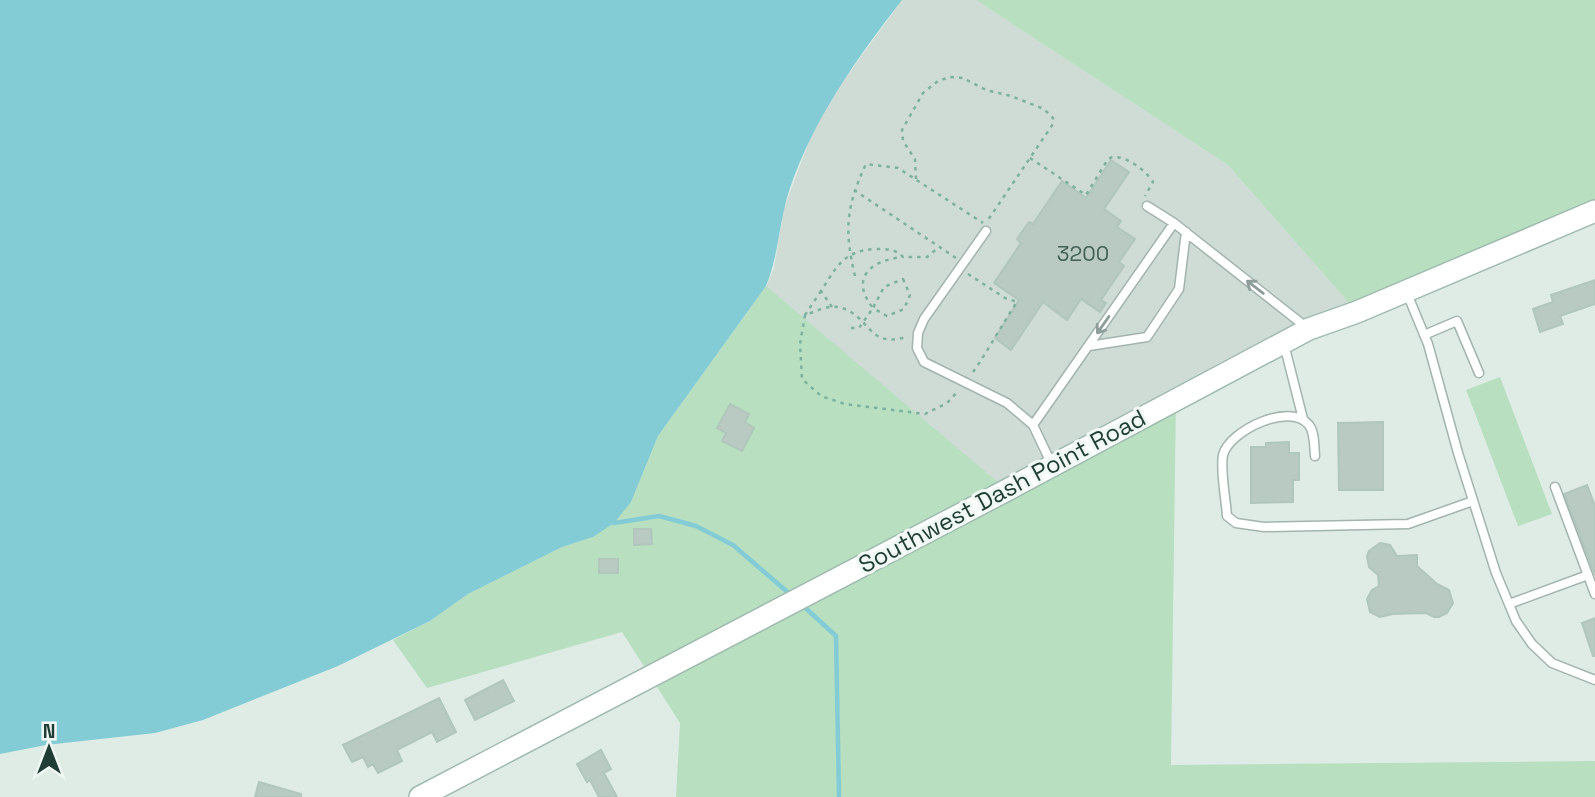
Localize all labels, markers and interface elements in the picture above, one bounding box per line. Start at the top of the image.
house number: 3200 [1057,240,1109,267]
one-way arrow [1246,279,1265,294]
one-way arrow [1096,315,1110,334]
street label: Southwest Dash Point Road [853,402,1151,580]
north arrow [14,713,84,783]
text: N [43,719,55,744]

